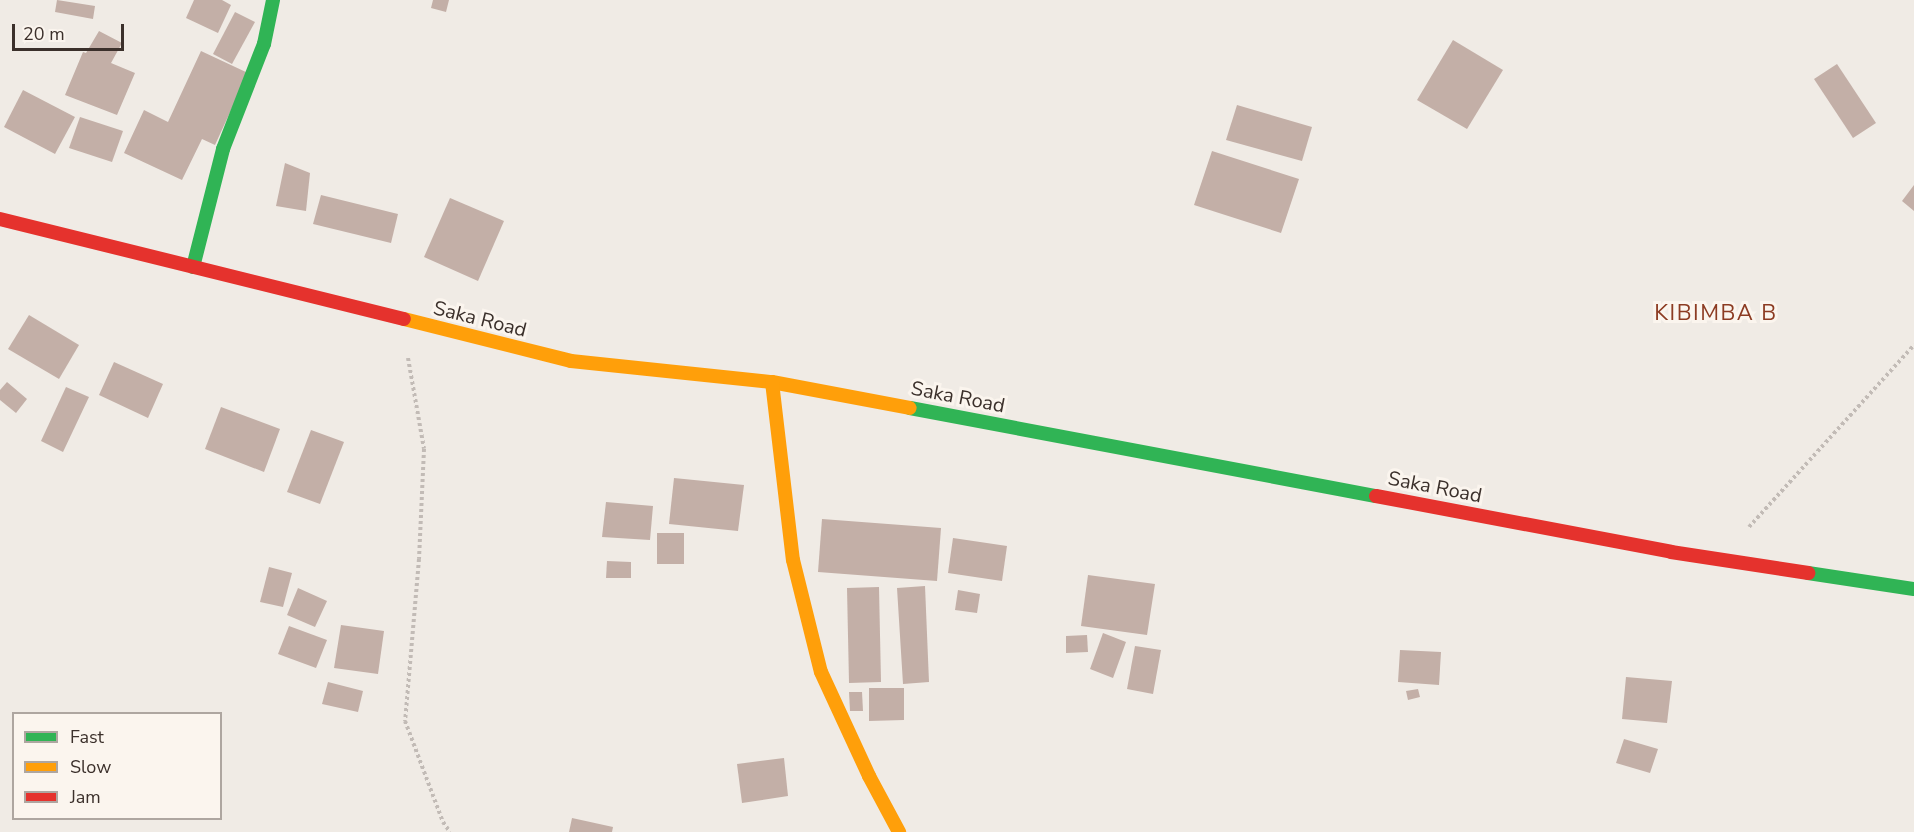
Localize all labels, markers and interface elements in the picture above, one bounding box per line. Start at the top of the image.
scale bar [15,12,128,50]
text: 20 m [23,22,65,46]
street label: Saka Road [431,296,529,342]
district label: KIBIMBA B [1654,301,1778,327]
street label: Saka Road [909,376,1007,418]
street label: Saka Road [1386,466,1484,508]
legend [12,712,222,820]
text: Fast [70,725,104,749]
text: Slow [70,755,111,779]
text: Jam [70,785,101,809]

